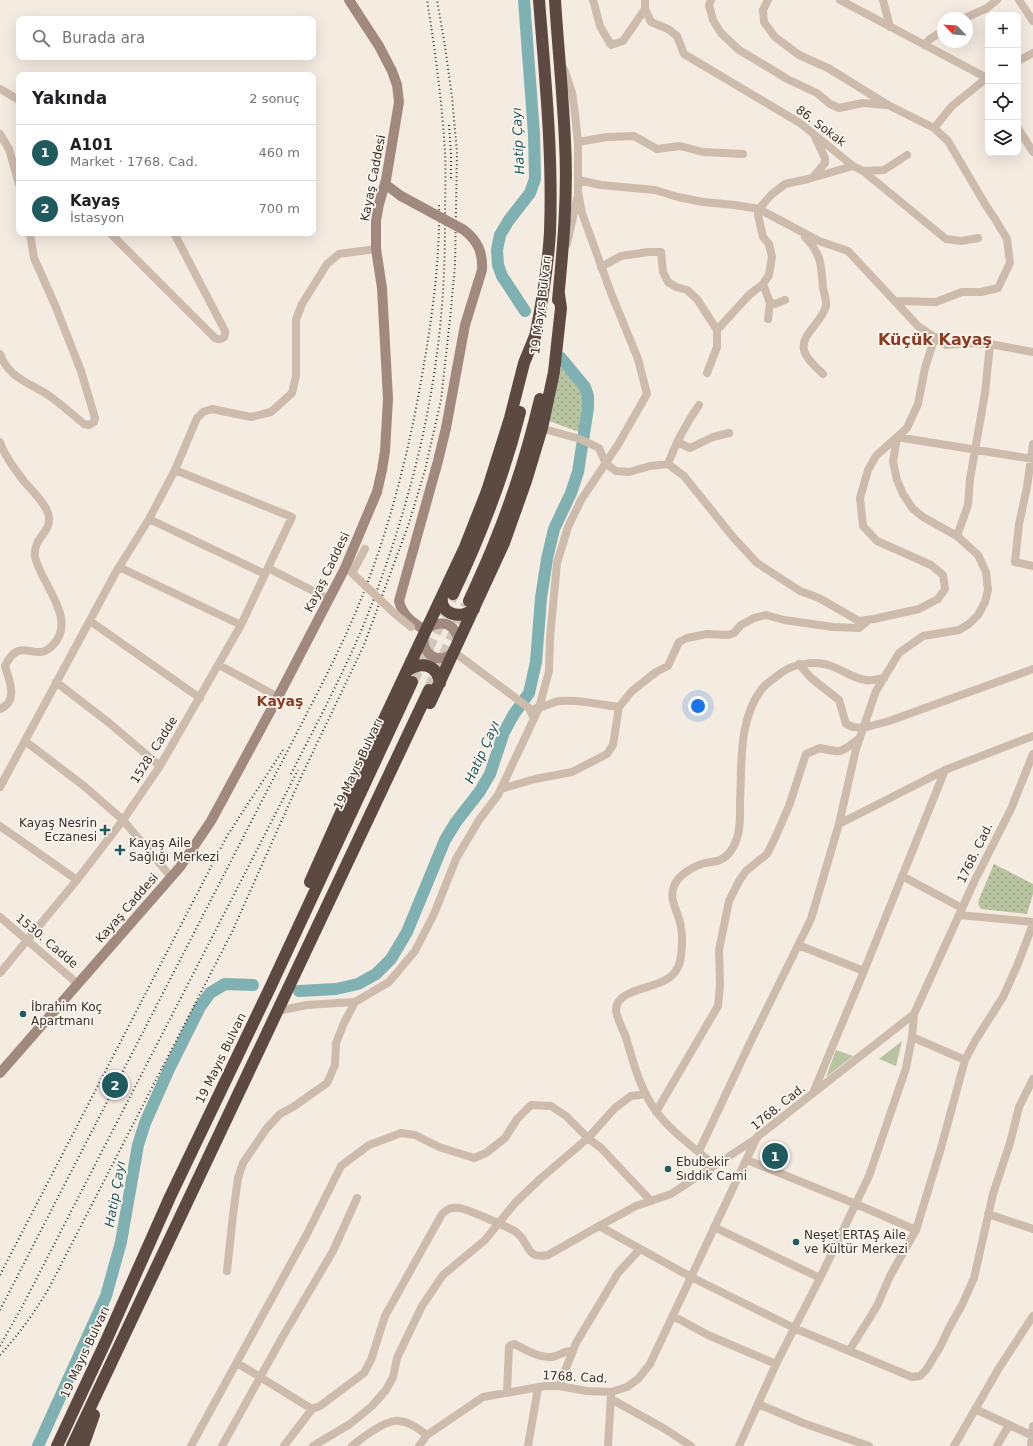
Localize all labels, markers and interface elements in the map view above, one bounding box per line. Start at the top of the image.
north arrow [937,12,973,48]
map controls [985,12,1021,156]
button: + [985,12,1021,48]
search box [16,16,316,60]
icon: search [30,27,52,49]
text: Burada ara [62,29,145,47]
button: − [985,48,1021,84]
button: locate [985,84,1021,120]
text: Yakında [32,88,107,108]
text: 2 sonuç [249,91,300,106]
street label: 86. Sokak [793,103,849,149]
water label: Hatip Çayı [509,107,527,175]
button: layers [985,120,1021,156]
street label: Kayaş Caddesi [358,134,388,222]
text: A101 [70,136,113,154]
text: 1 [40,145,50,160]
text: 460 m [258,145,300,160]
text: Market · 1768. Cad. [70,154,198,169]
text: Kayaş [70,192,120,210]
text: 2 [40,201,50,216]
text: 700 m [258,201,300,216]
text: İstasyon [70,210,124,225]
street label: 19 Mayıs Bulvarı [528,255,554,355]
district label: Küçük Kayaş [878,330,992,349]
street label: Kayaş Caddesi [302,530,352,614]
district label: Kayaş [257,693,303,709]
your location [688,696,708,716]
street label: 1528. Cadde [128,714,180,786]
street label: 19 Mayıs Bulvarı [331,716,385,812]
water label: Hatip Çayı [461,718,503,786]
place label: Kayaş Nesrin Eczanesi [19,816,97,844]
street label: 1768. Cad. [954,821,996,885]
marker: Kayaş Nesrin Eczanesi [100,825,110,835]
place label: Kayaş Aile Sağlığı Merkezi [129,836,219,864]
marker: Kayaş Aile Sağlığı Merkezi [114,844,126,856]
street label: Kayaş Caddesi [93,870,161,946]
street label: 1530. Cadde [13,911,81,971]
place label: İbrahim Koç Apartmanı [31,999,102,1028]
marker: İbrahim Koç Apartmanı [18,1009,28,1019]
street label: 19 Mayıs Bulvarı [193,1010,249,1106]
pin: 2 [102,1070,128,1100]
street label: 1768. Cad. [748,1081,808,1133]
pin: 1 [762,1141,788,1171]
place label: Ebubekir Sıddık Cami [676,1155,747,1183]
water label: Hatip Çayı [102,1159,128,1228]
marker: Ebubekir Sıddık Cami [663,1164,673,1174]
place label: Neşet ERTAŞ Aile ve Kültür Merkezi [804,1228,908,1256]
marker: Neşet ERTAŞ Aile ve Kültür Merkezi [791,1237,801,1247]
street label: 19 Mayıs Bulvarı [58,1304,112,1400]
street label: 1768. Cad. [542,1368,608,1386]

